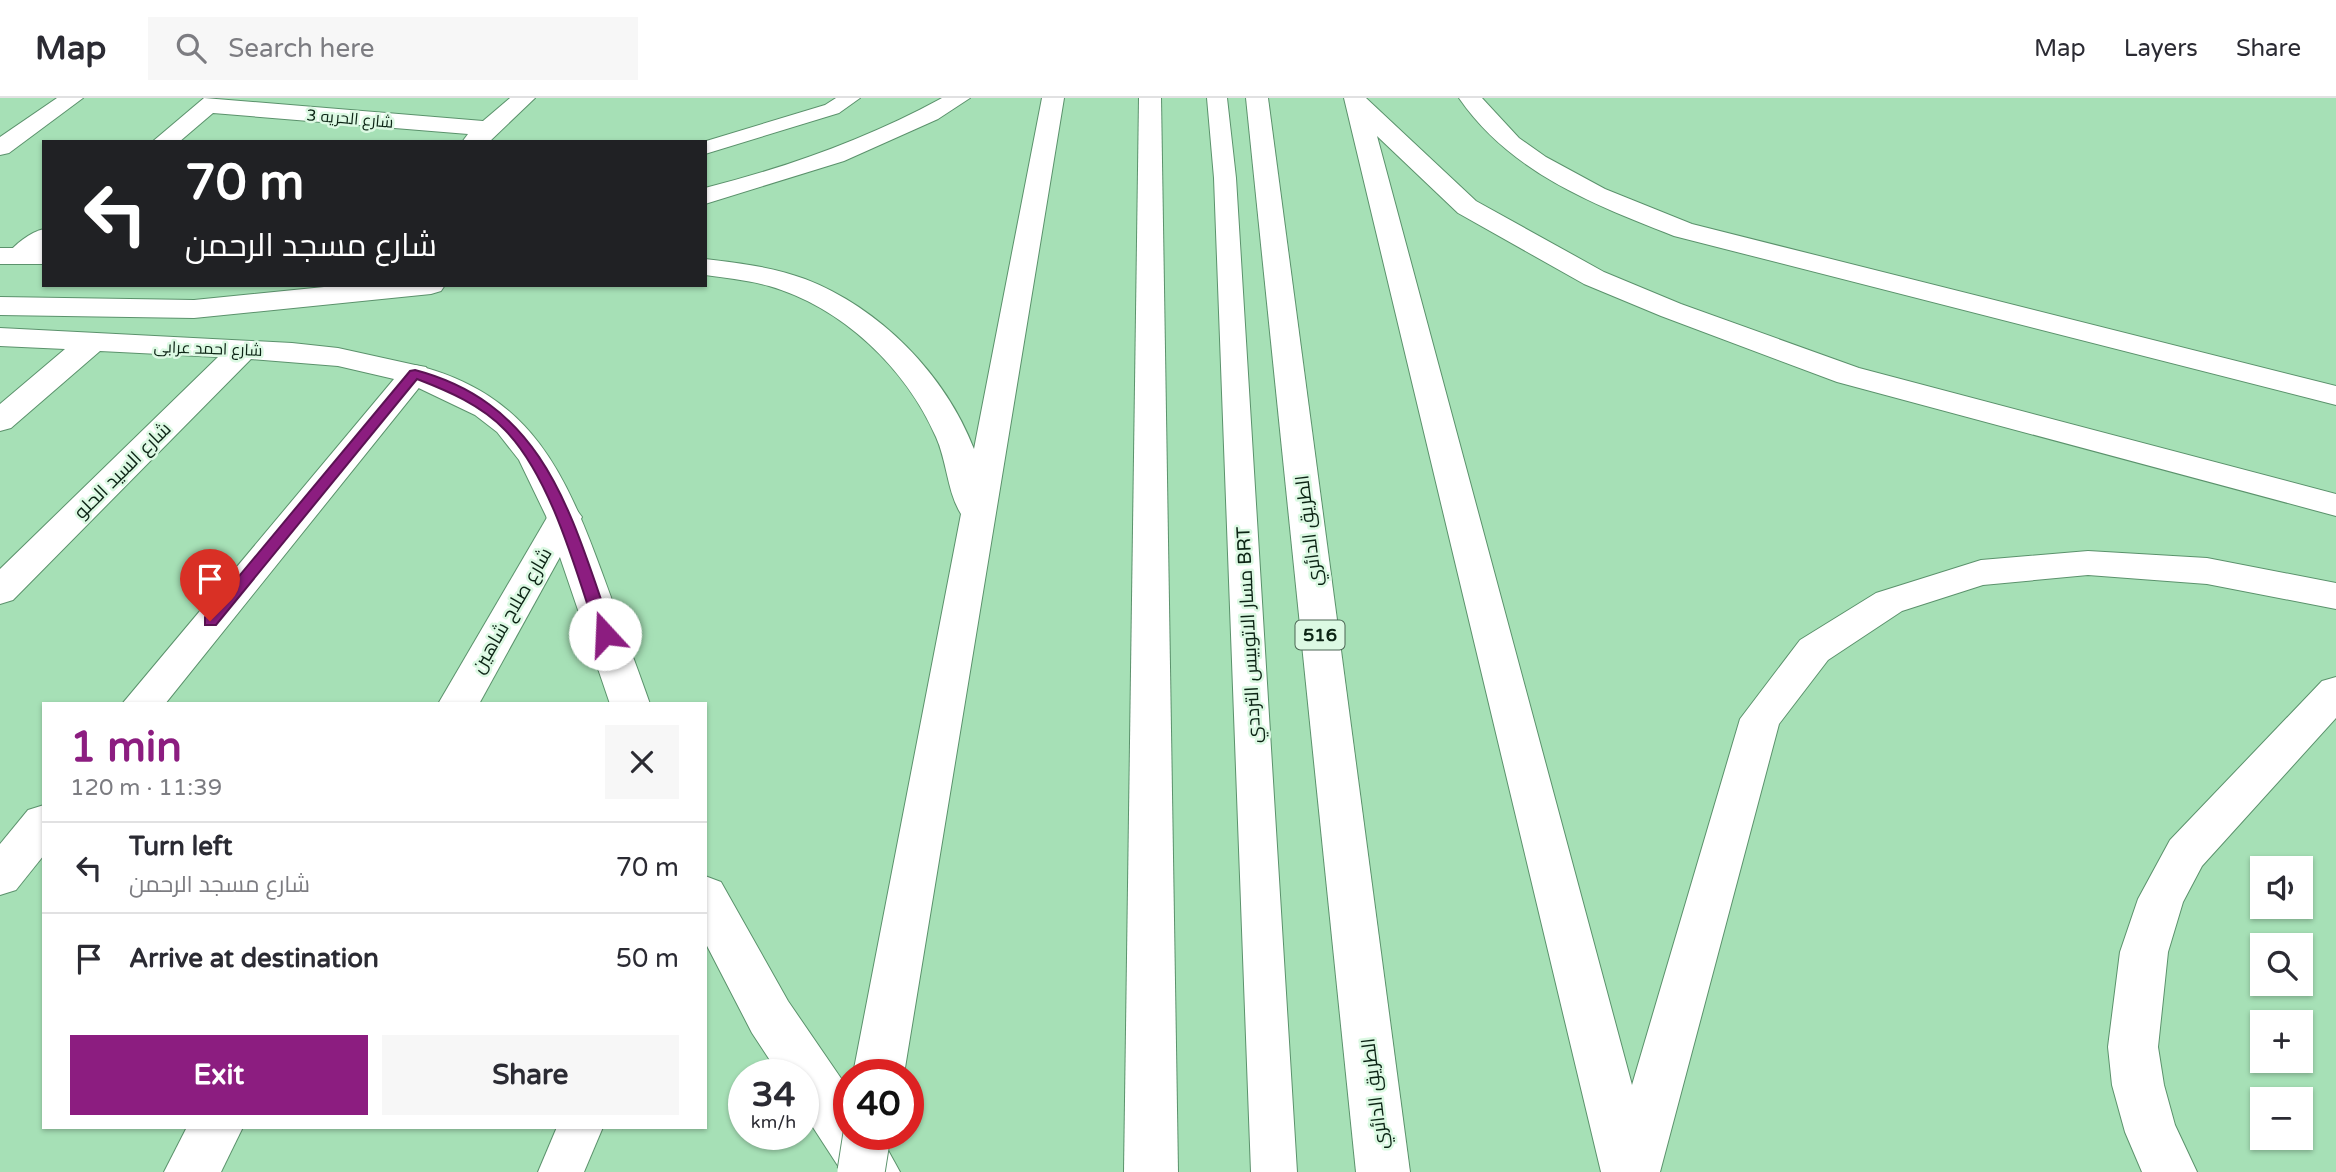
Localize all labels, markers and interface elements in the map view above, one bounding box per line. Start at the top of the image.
search box [148,17,638,80]
text: Map [35,29,106,68]
icon: search [172,29,210,67]
text: Search here [228,33,374,64]
text: Map [2034,34,2086,63]
text: Layers [2124,34,2198,63]
text: Share [2236,34,2301,63]
street label: شارع الحريه 3 [305,105,394,134]
text: 70 m [185,154,304,213]
icon: left [70,168,161,259]
text: شارع مسجد الرحمن [185,227,437,265]
street label: شارع احمد عرابى [153,337,263,362]
street label: شارع السيد الحلو [70,418,177,525]
street label: الطريق الدائري [1291,473,1330,588]
street label: مسار الاتوبيس الترددي BRT [1232,525,1269,744]
street label: شارع صلاح شاهين [467,544,558,678]
pin [180,549,240,621]
icon: arrive [191,560,229,598]
position arrow [568,597,642,671]
road number: 516 [1296,620,1344,650]
text: 1 min [70,722,182,773]
button: close [605,725,679,799]
text: 120 m · 11:39 [70,774,222,802]
text: Turn left [129,831,232,862]
icon: left [70,849,108,887]
text: 70 m [616,852,679,883]
map controls [2250,856,2313,1150]
button: sound [2250,856,2313,919]
text: شارع مسجد الرحمن [129,871,310,899]
button: search [2250,933,2313,996]
icon: arrive [70,940,108,978]
text: Arrive at destination [129,943,379,974]
text: 50 m [616,943,679,974]
button: + [2250,1010,2313,1073]
button: Exit [70,1035,368,1115]
button: Share [382,1035,679,1115]
street label: الطريق الدائري [1357,1036,1396,1151]
speed limit sign: 40 [833,1059,924,1150]
text: 34 [752,1074,795,1116]
button: − [2250,1087,2313,1150]
text: km/h [751,1111,796,1133]

